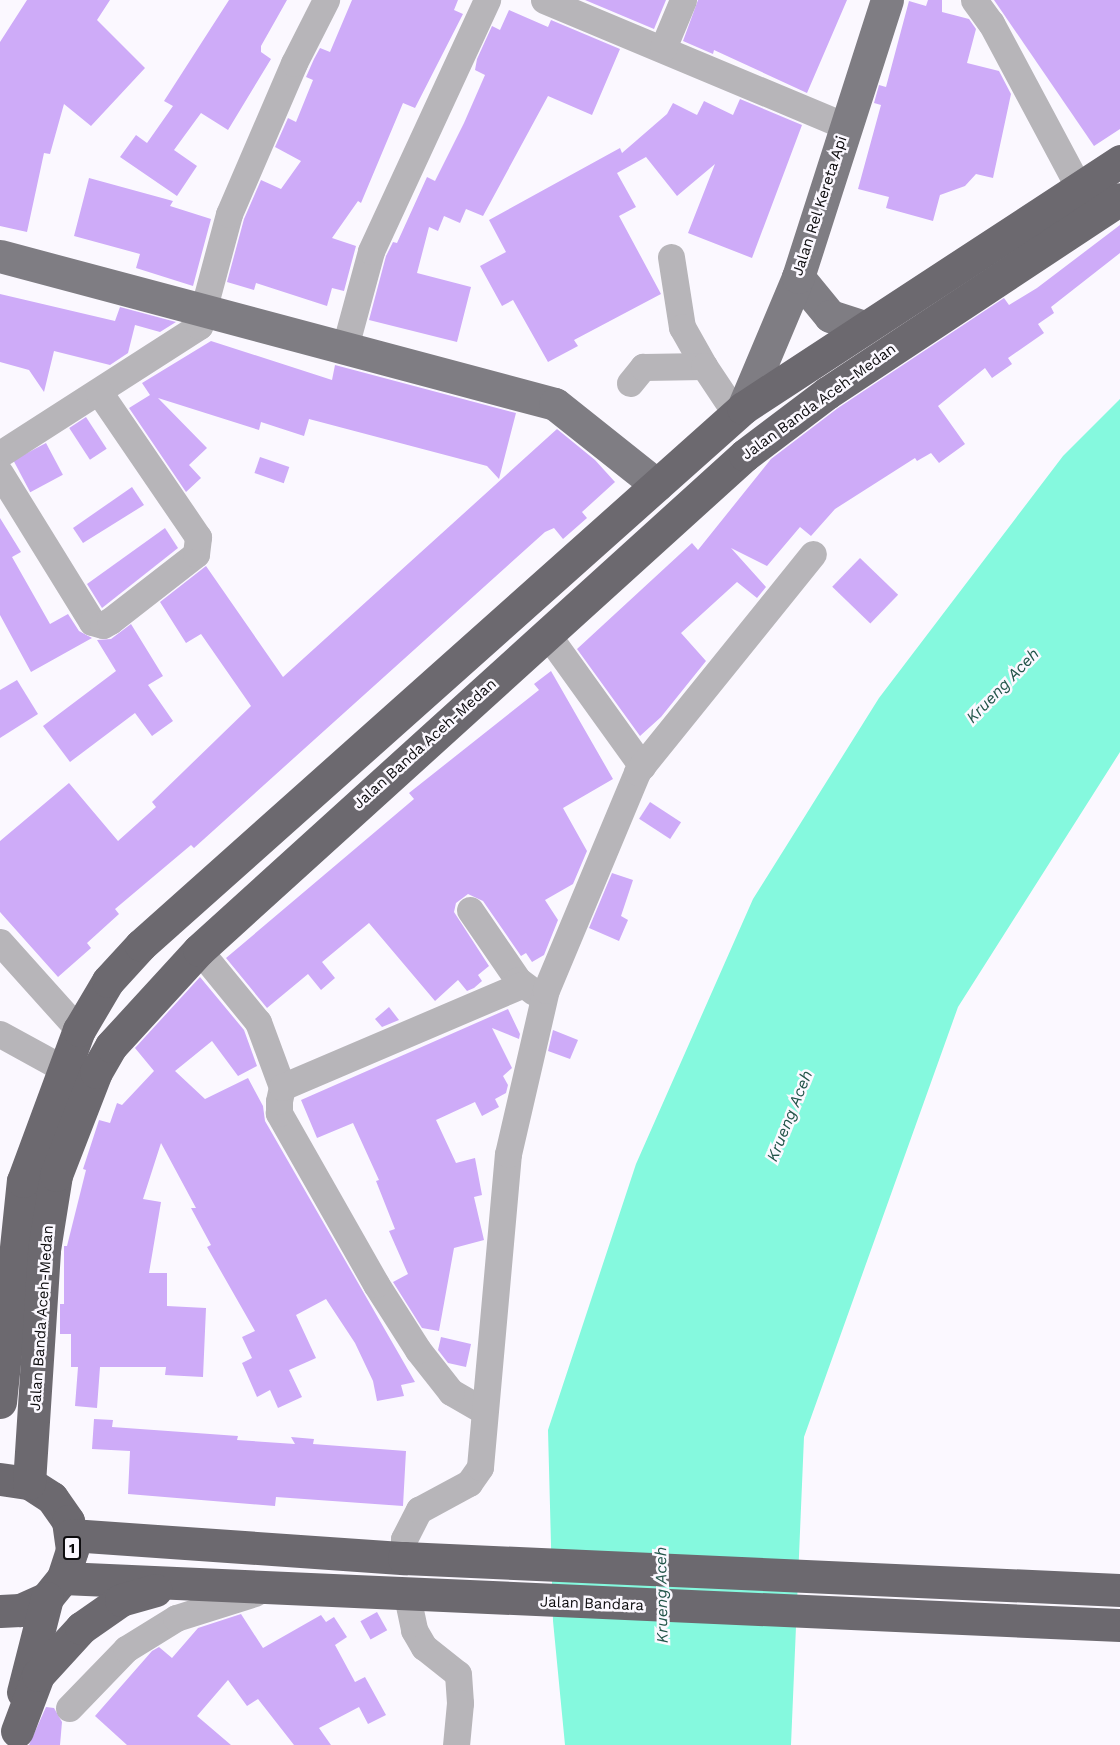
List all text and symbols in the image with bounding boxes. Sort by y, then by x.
street label: Jalan Rel Kereta Api [789,133,851,279]
street label: Jalan Banda Aceh-Medan [738,340,900,464]
water label: Krueng Aceh [962,644,1044,728]
street label: Jalan Banda Aceh-Medan [349,675,501,813]
water label: Krueng Aceh [763,1067,817,1165]
street label: Jalan Banda Aceh-Medan [26,1224,58,1412]
road number: 1 [62,1537,82,1559]
water label: Krueng Aceh [652,1546,672,1644]
street label: Jalan Bandara [540,1593,644,1615]

